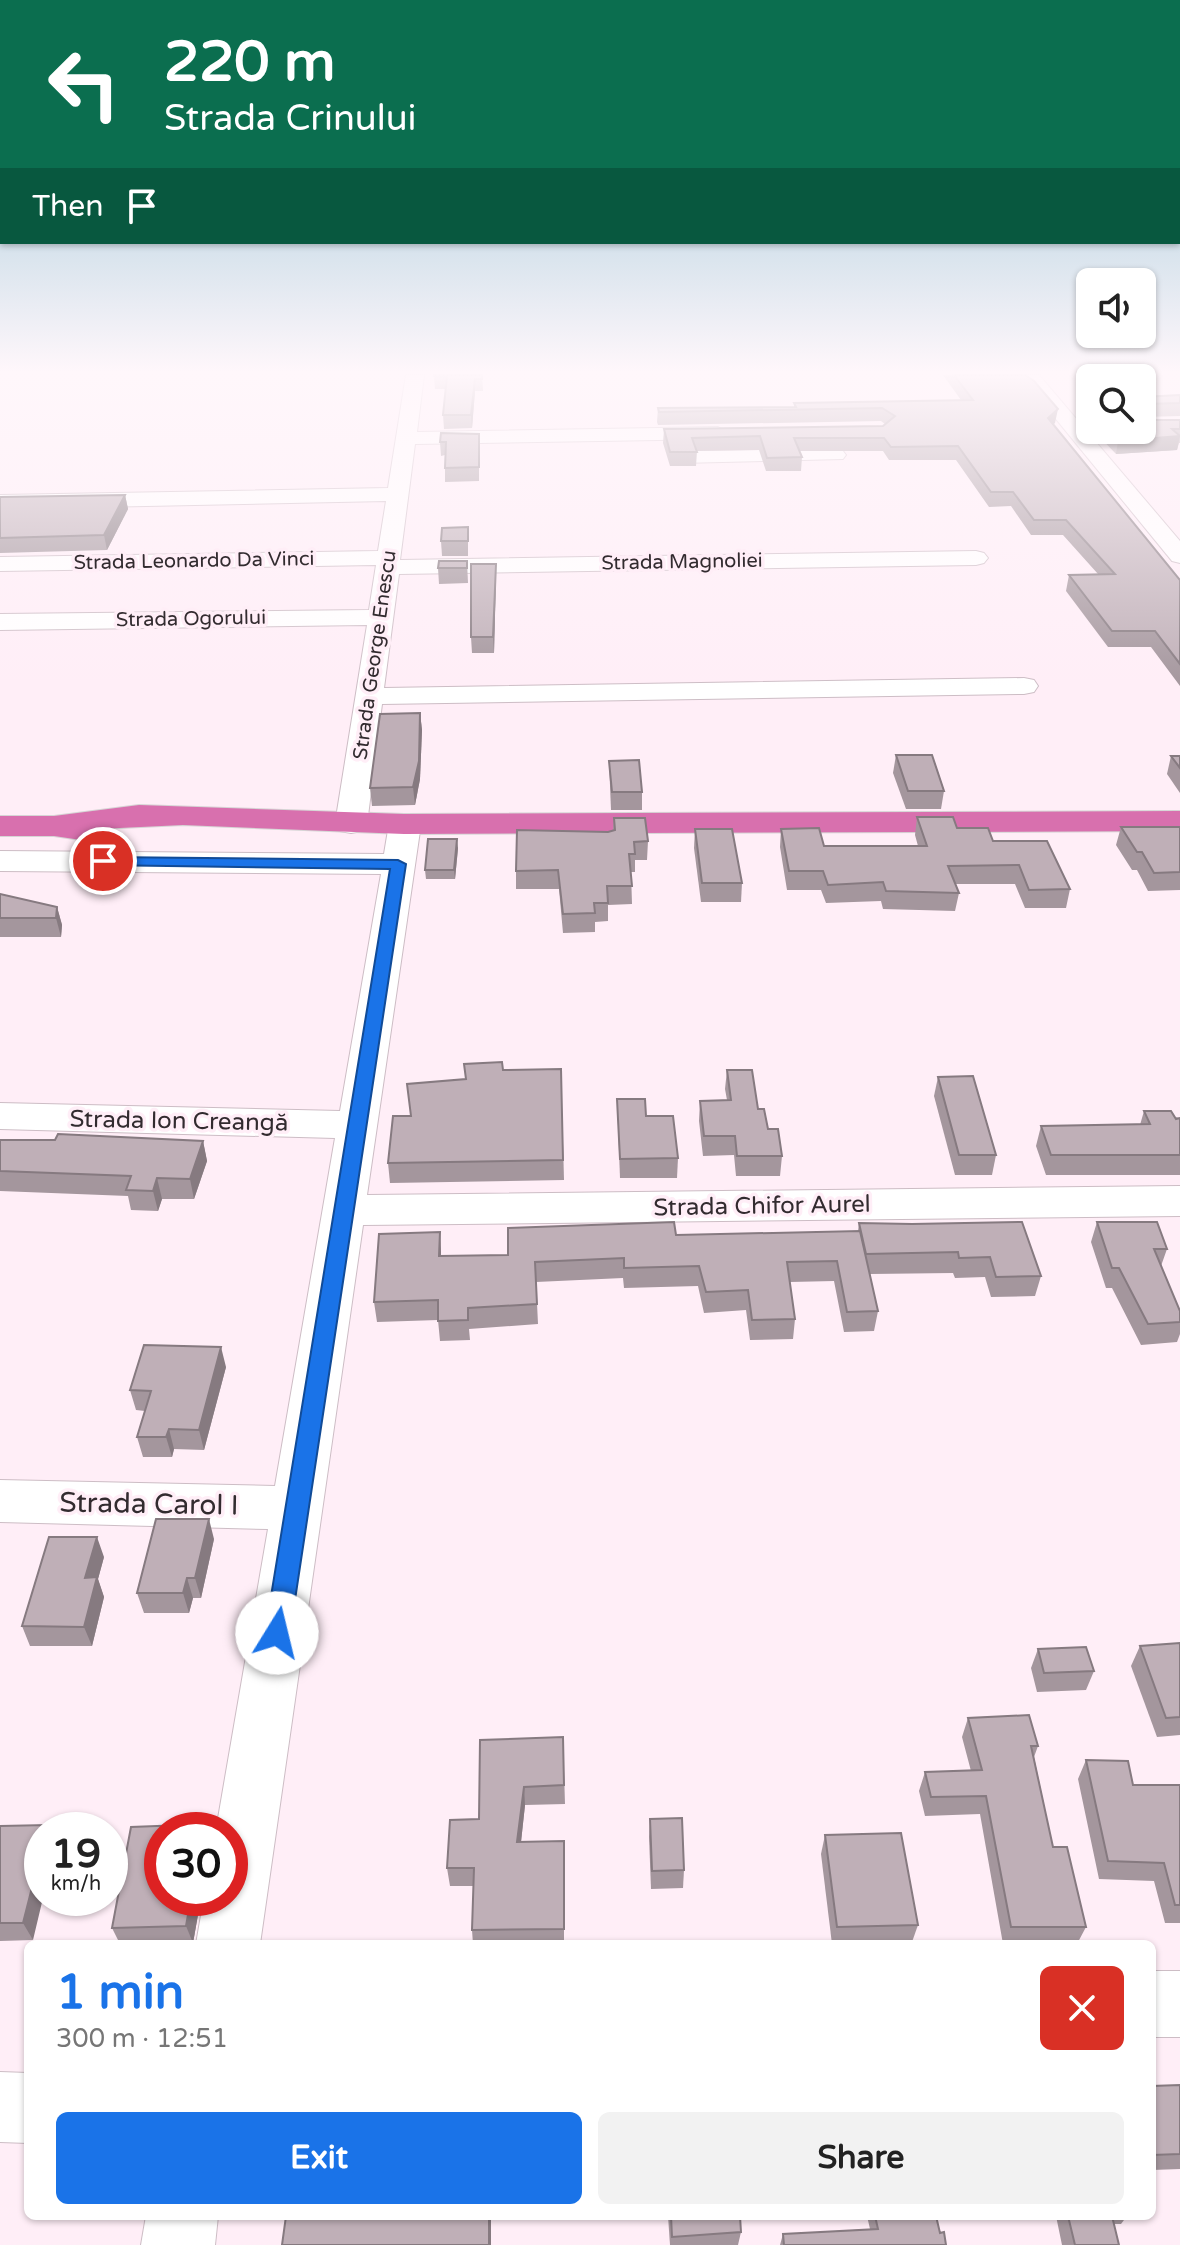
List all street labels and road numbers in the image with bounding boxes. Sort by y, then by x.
street label: Strada Leonardo Da Vinci [73,547,315,575]
street label: Strada George Enescu [348,549,402,761]
street label: Strada Magnoliei [601,549,763,575]
street label: Strada Ogorului [116,606,266,632]
street label: Strada Ion Creangă [69,1105,289,1137]
street label: Strada Chifor Aurel [653,1190,871,1222]
street label: Strada Carol I [59,1485,239,1523]

